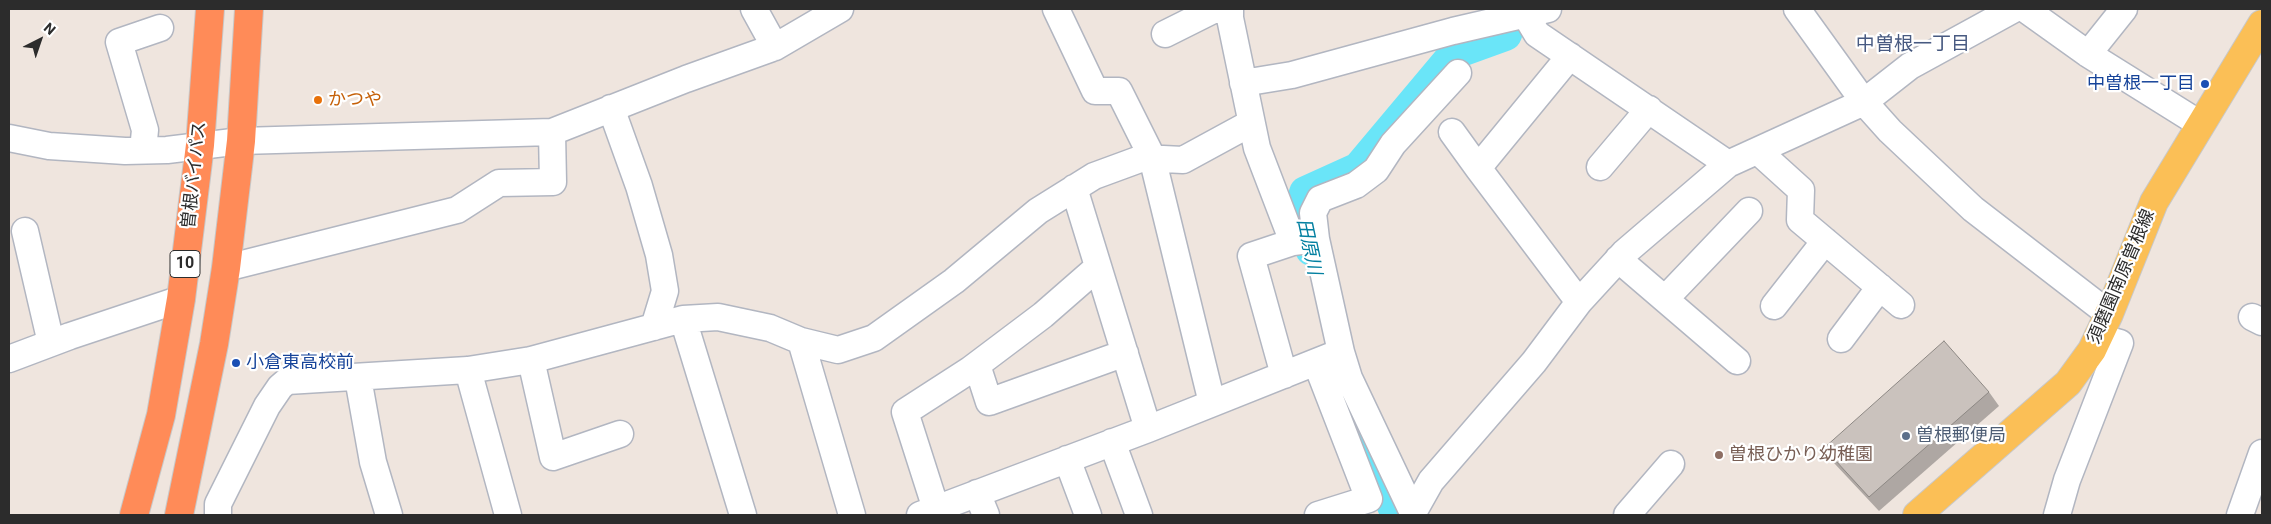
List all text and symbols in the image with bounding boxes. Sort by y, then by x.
north arrow [15,15,65,65]
text: N [41,19,59,38]
district label: 中曽根一丁目 [1856,34,1970,56]
place label: 中曽根一丁目 [2087,73,2195,95]
marker: 中曽根一丁目 [2199,78,2211,90]
place label: かつや [328,89,382,111]
marker: かつや [312,94,324,106]
street label: 曽根バイパス [179,120,211,230]
street label: 須磨園南原曽根線 [2084,207,2160,347]
water label: 田原川 [1291,217,1325,277]
road number: 10 [170,250,200,278]
place label: 小倉東高校前 [246,352,354,374]
marker: 小倉東高校前 [230,357,242,369]
place label: 曽根郵便局 [1916,425,2006,447]
marker: 曽根郵便局 [1900,430,1912,442]
place label: 曽根ひかり幼稚園 [1729,444,1873,466]
marker: 曽根ひかり幼稚園 [1713,449,1725,461]

